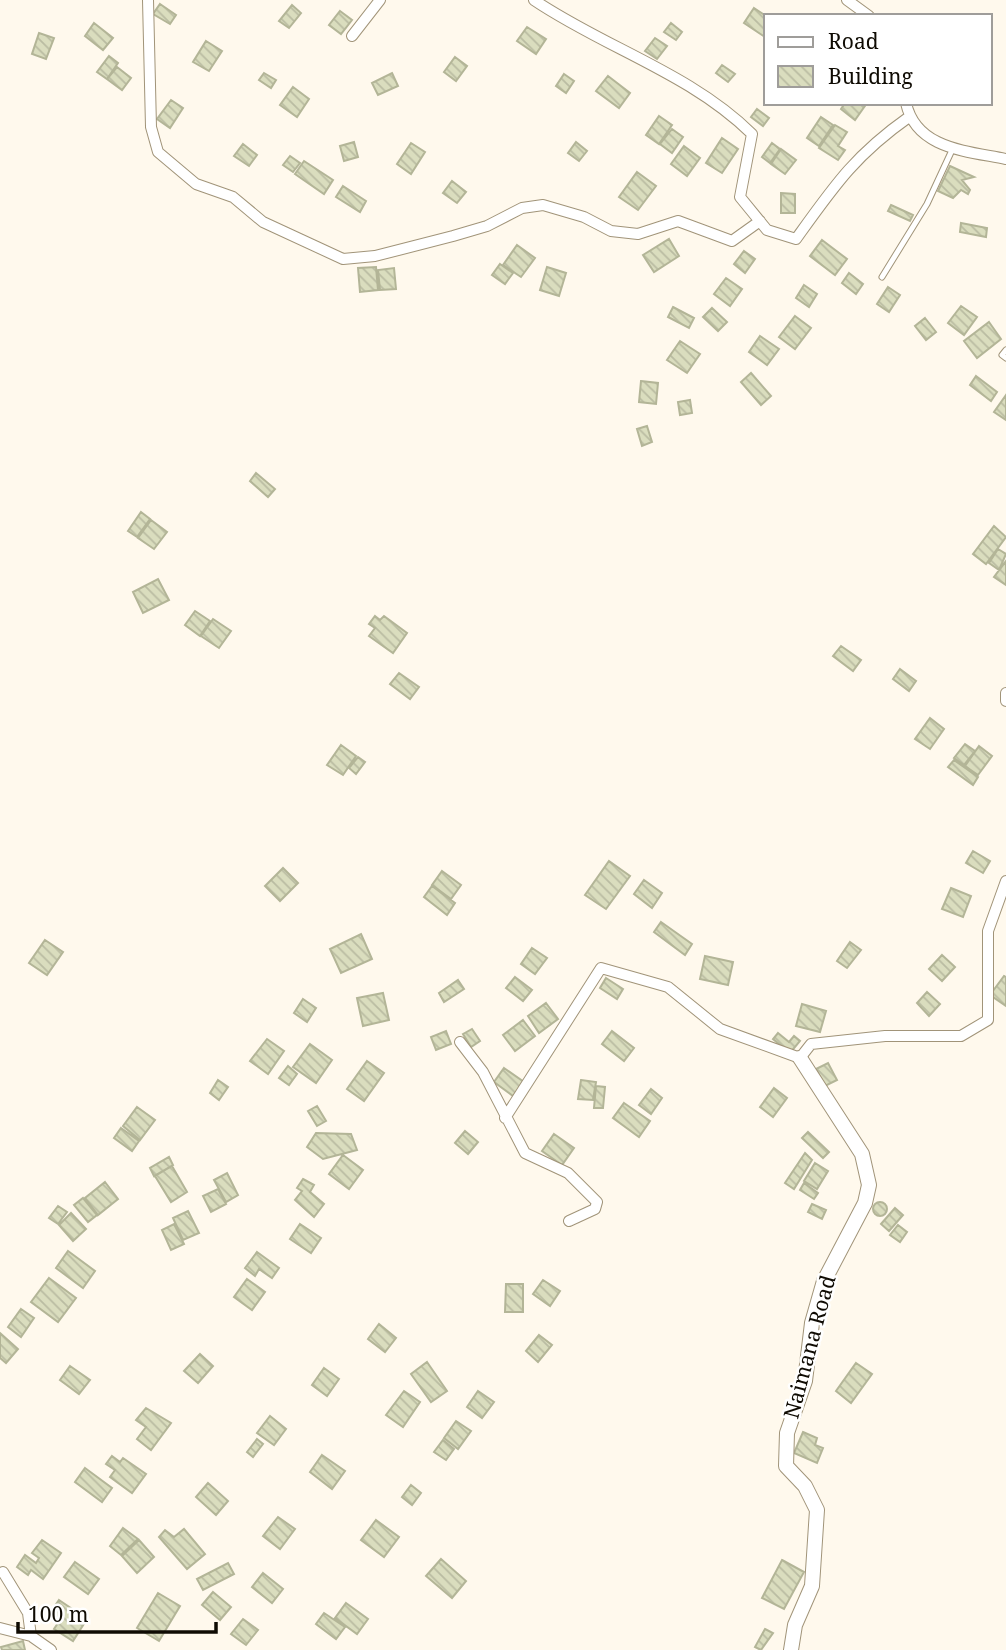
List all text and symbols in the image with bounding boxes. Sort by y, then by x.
legend [764,14,992,105]
text: Road [828,27,879,55]
text: Building [828,62,913,90]
street label: Naimana Road [776,1272,842,1422]
scale bar [18,1590,215,1634]
text: 100 m [28,1600,89,1628]

